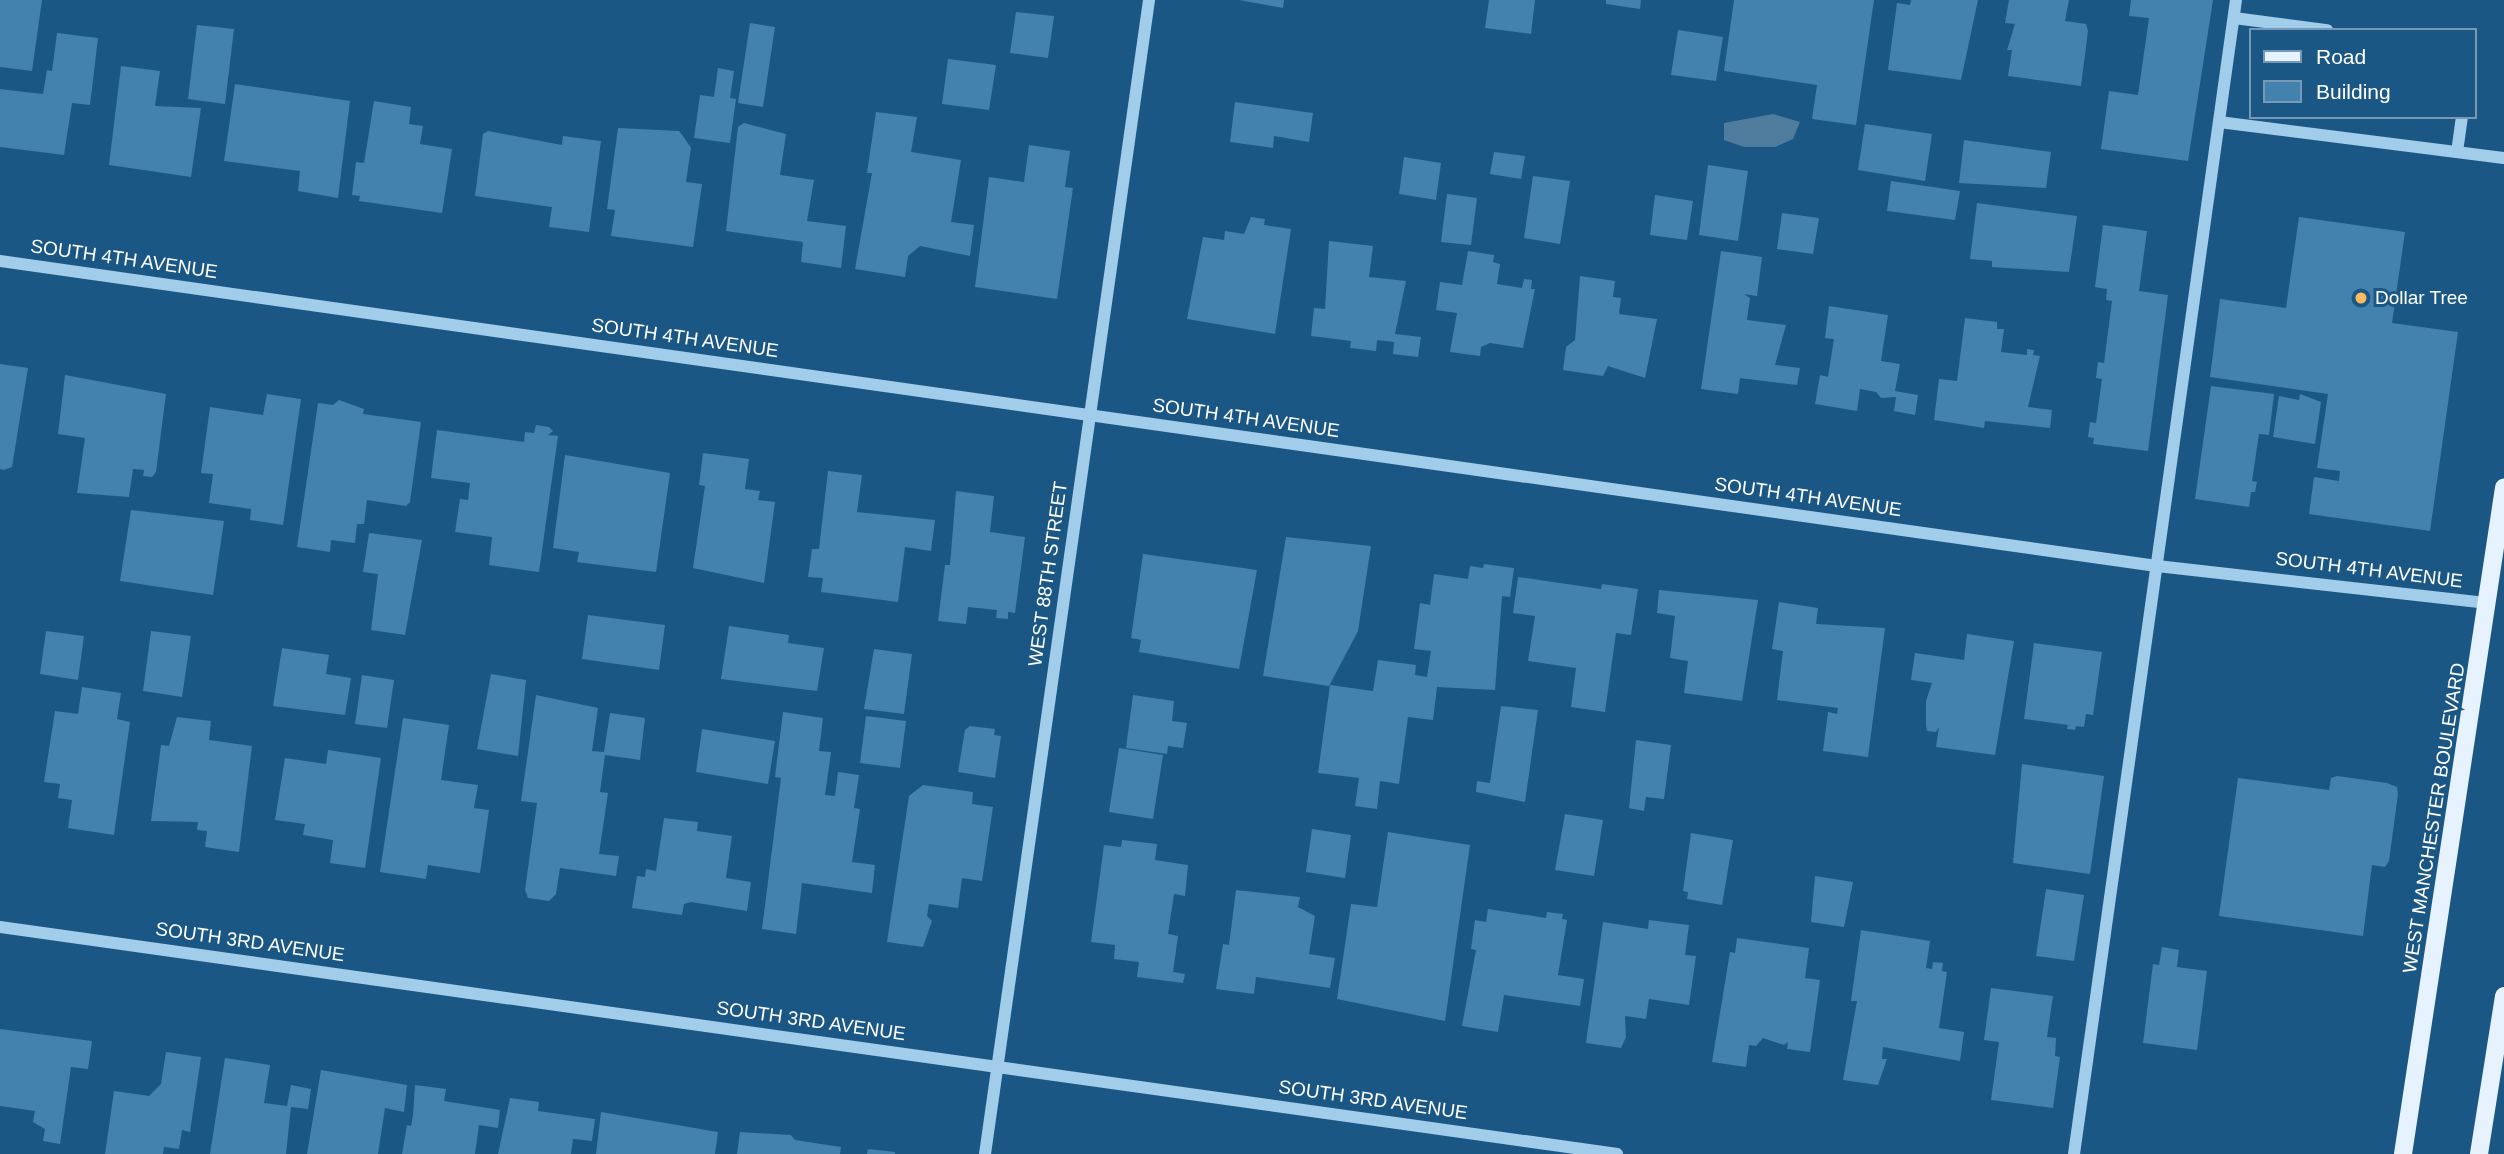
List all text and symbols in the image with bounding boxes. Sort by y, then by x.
legend [2248,28,2476,119]
text: Road [2316,45,2366,68]
text: Building [2316,80,2391,103]
street label: SOUTH 4TH AVENUE [28,235,220,283]
place label: Dollar Tree [2375,287,2468,309]
marker: Dollar Tree [2353,290,2369,306]
street label: SOUTH 4TH AVENUE [589,314,781,362]
street label: SOUTH 4TH AVENUE [1150,394,1342,442]
street label: SOUTH 4TH AVENUE [1712,473,1904,521]
street label: WEST 88TH STREET [1024,480,1072,668]
street label: SOUTH 4TH AVENUE [2273,547,2465,593]
street label: WEST MANCHESTER BOULEVARD [2398,661,2470,975]
street label: SOUTH 3RD AVENUE [153,917,347,967]
street label: SOUTH 3RD AVENUE [714,996,908,1046]
street label: SOUTH 3RD AVENUE [1276,1075,1470,1125]

